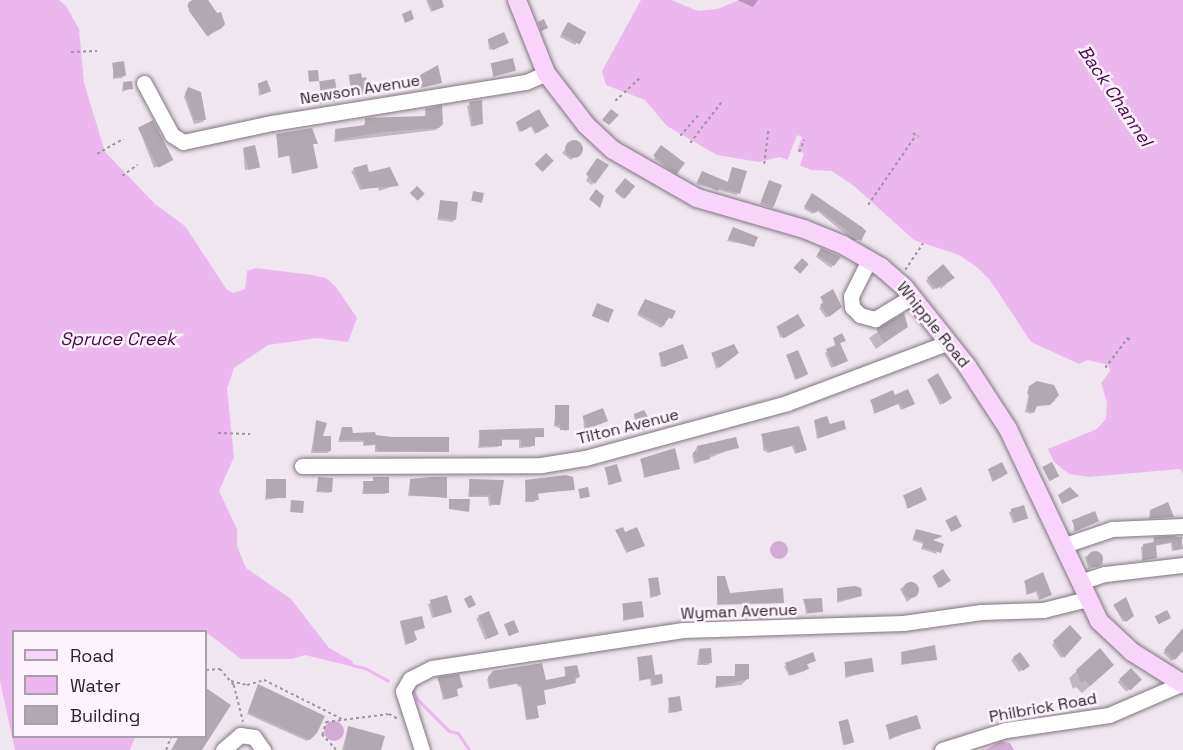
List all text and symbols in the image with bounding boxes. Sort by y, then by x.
water label: Back Channel [1073,41,1157,151]
street label: Newson Avenue [299,71,421,109]
street label: Whipple Road [892,278,974,372]
water label: Spruce Creek [60,328,176,350]
street label: Tilton Avenue [575,405,681,449]
street label: Wyman Avenue [680,600,798,624]
legend [12,630,207,738]
text: Road [70,644,114,667]
text: Water [70,674,121,697]
street label: Philbrick Road [988,689,1098,727]
text: Building [70,704,140,727]

